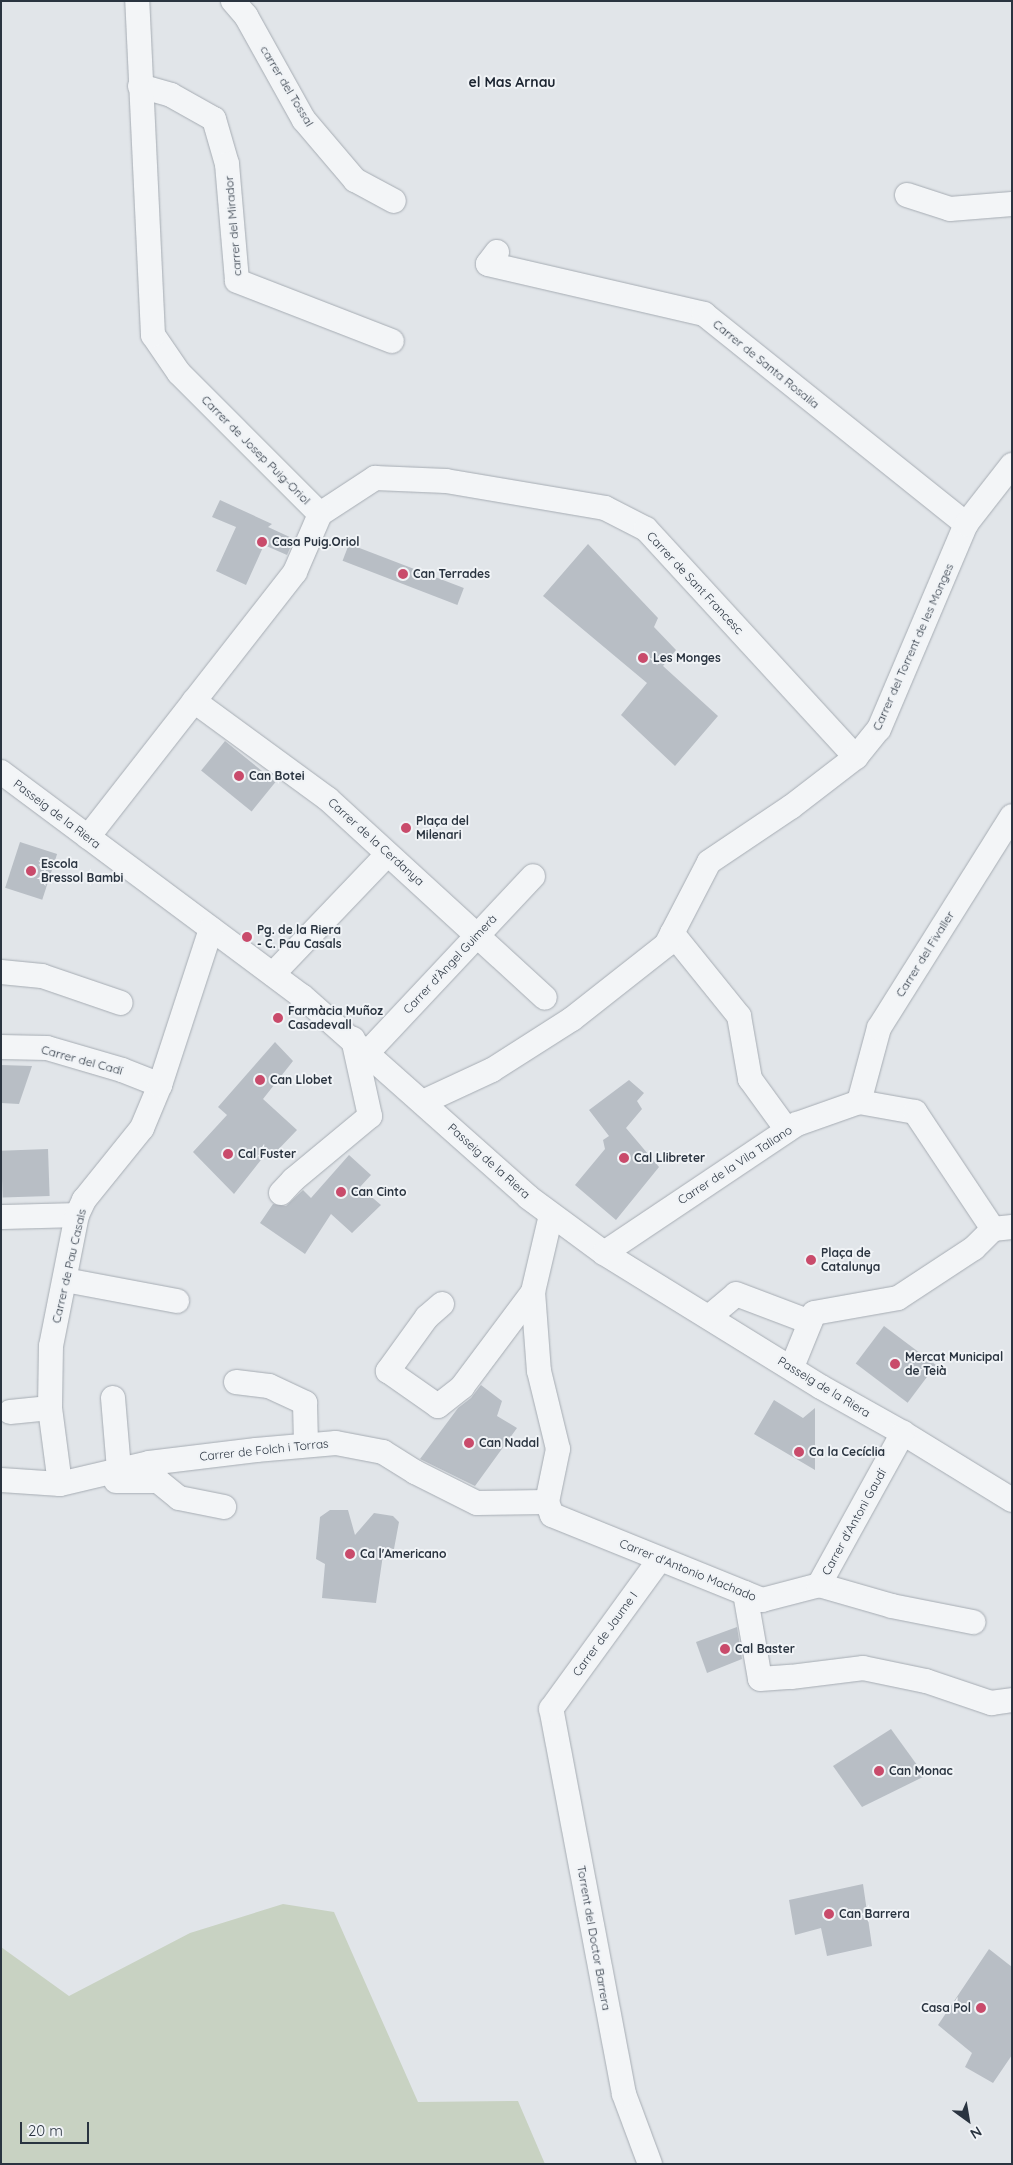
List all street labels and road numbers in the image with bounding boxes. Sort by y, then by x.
street label: carrer del Tossal [257,43,317,129]
street label: carrer del Mirador [221,175,245,277]
street label: Carrer de Santa Rosalía [710,317,822,411]
street label: Carrer de Josep Puig-Oriol [199,393,313,507]
street label: Carrer de Sant Francesc [644,529,746,637]
street label: Carrer del Torrent de les Monges [870,561,956,733]
street label: Passeig de la Riera [11,777,103,851]
street label: Carrer de la Cerdanya [325,795,427,889]
street label: Carrer del Fivaller [893,908,957,1000]
street label: Carrer d'Àngel Guimerà [400,911,500,1017]
street label: Carrer del Cadí [40,1042,124,1078]
street label: Passeig de la Riera [445,1120,533,1202]
street label: Carrer de la Vila Taliano [675,1123,795,1207]
street label: Carrer de Pau Casals [49,1207,89,1325]
street label: Passeig de la Riera [775,1354,873,1420]
street label: Carrer de Folch i Torras [199,1436,329,1464]
street label: Carrer d'Antoni Gaudí [819,1466,889,1578]
street label: Carrer d'Antonio Machado [617,1536,759,1604]
street label: Carrer de Jaume I [570,1589,640,1679]
street label: Torrent del Doctor Barrera [574,1864,614,2012]

